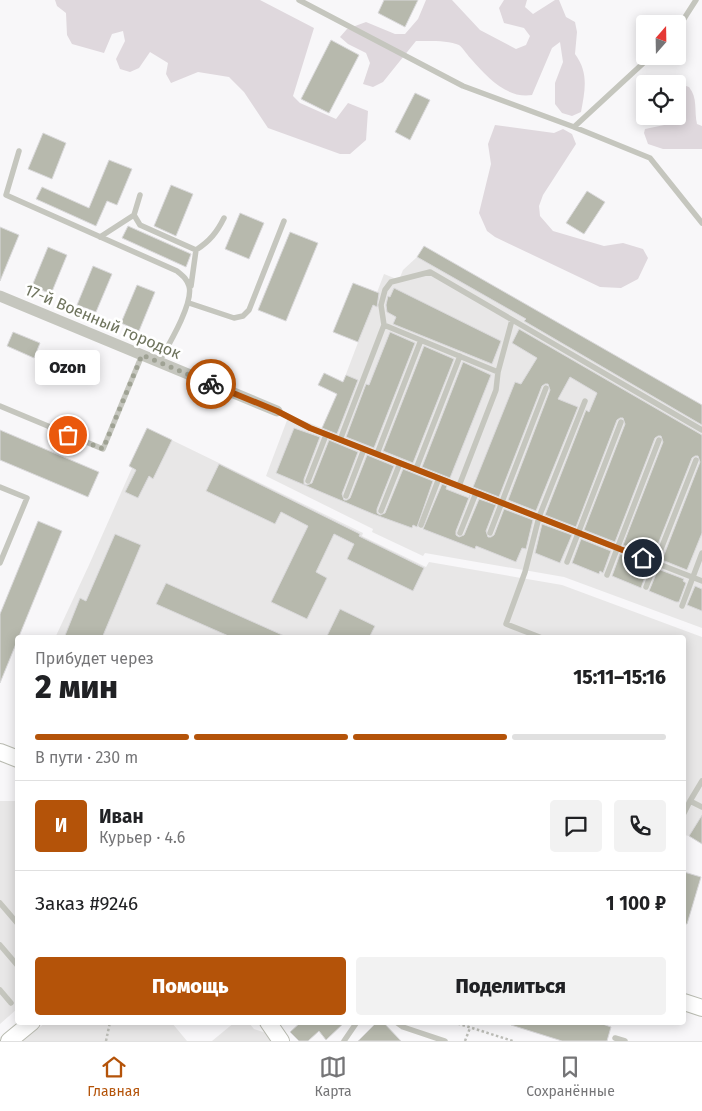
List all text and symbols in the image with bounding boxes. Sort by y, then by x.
north arrow [636,15,686,65]
map controls [636,15,686,125]
button: locate [636,75,686,125]
street label: 17-й Военный городок [22,280,184,363]
callout: Ozon [36,350,100,385]
text: Ozon [49,358,86,377]
courier [186,359,236,409]
icon: bike [197,370,225,398]
pin [47,414,89,456]
icon: bag [54,421,82,449]
pin [622,537,664,579]
icon: home [629,544,657,572]
text: Прибудет через [35,649,154,668]
text: 15:11–15:16 [573,666,666,689]
text: 2 мин [35,668,118,706]
text: В пути · 230 m [35,748,138,767]
button: chat [550,800,602,852]
button: phone [614,800,666,852]
text: Иван [99,805,144,828]
text: И [55,814,67,837]
text: Курьер · 4.6 [99,828,185,847]
text: Заказ #9246 [35,892,138,915]
text: 1 100 ₽ [606,892,666,915]
button: Помощь [35,957,346,1015]
button: Поделиться [356,957,666,1015]
tab: Главная [87,1053,140,1100]
tab: Карта [315,1053,352,1100]
tab: Сохранённые [526,1053,615,1100]

